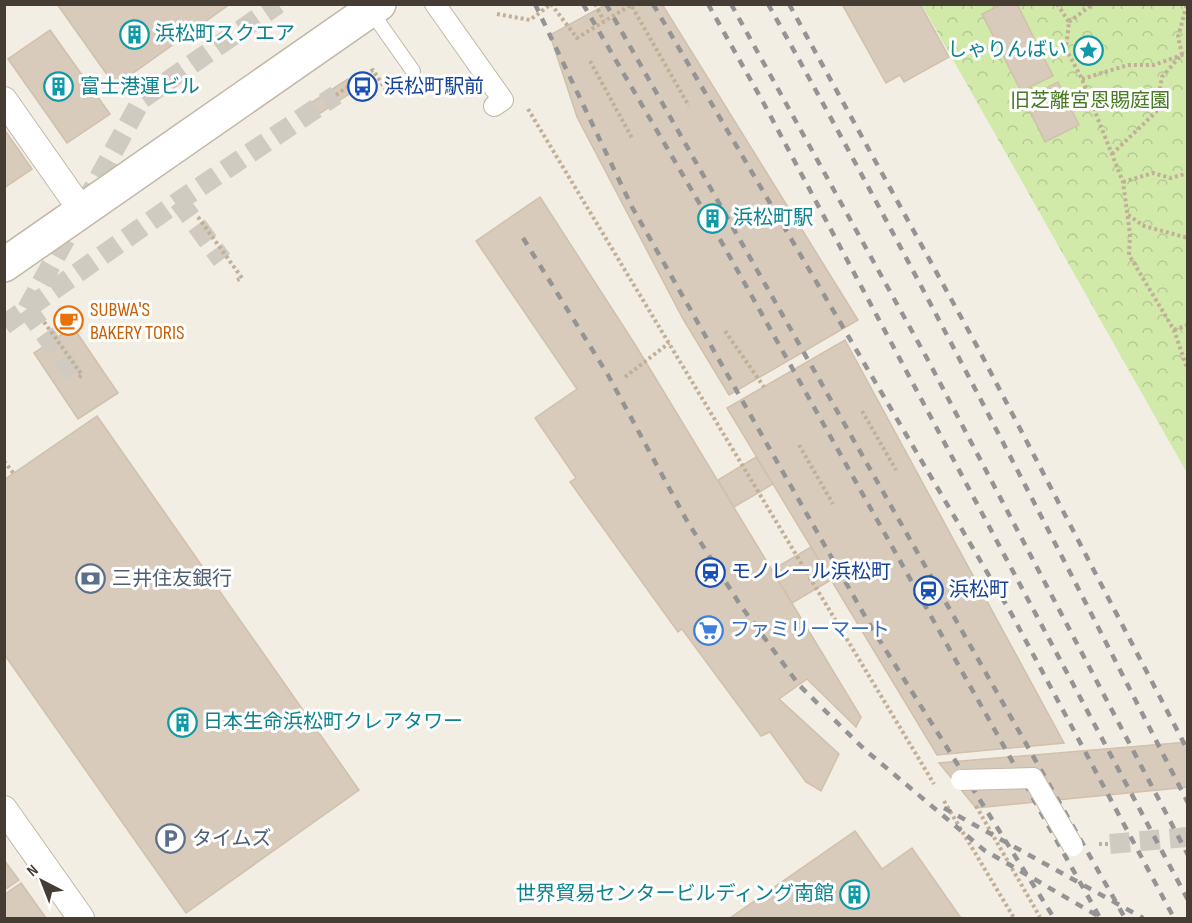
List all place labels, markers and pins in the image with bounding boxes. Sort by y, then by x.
building icon: 浜松町スクエア [118,18,150,50]
place label: 浜松町スクエア [155,22,295,46]
place icon: しゃりんばい [1072,34,1104,66]
place label: しゃりんばい [947,38,1067,62]
building icon: 富士港運ビル [43,71,75,103]
bus stop icon: 浜松町駅前 [347,71,379,103]
place label: 富士港運ビル [80,75,200,99]
place label: 浜松町駅前 [384,75,484,99]
building icon: 浜松町駅 [696,202,728,234]
place label: 浜松町駅 [733,206,813,230]
place label: SUBWA'S BAKERY TORIS [90,298,185,345]
cafe icon: SUBWA'S BAKERY TORIS [53,305,85,337]
station icon: モノレール浜松町 [694,556,726,588]
place label: モノレール浜松町 [731,560,891,584]
bank icon: 三井住友銀行 [75,563,107,595]
place label: 三井住友銀行 [112,567,232,591]
station icon: 浜松町 [912,574,944,606]
place label: 浜松町 [949,578,1009,602]
supermarket icon: ファミリーマート [693,614,725,646]
place label: ファミリーマート [730,618,890,642]
building icon: 日本生命浜松町クレアタワー [166,706,198,738]
place label: 日本生命浜松町クレアタワー [203,710,463,734]
parking icon: タイムズ [155,823,187,855]
place label: タイムズ [192,827,272,851]
building icon: 世界貿易センタービルディング南館 [839,878,871,910]
place label: 世界貿易センタービルディング南館 [515,882,834,906]

